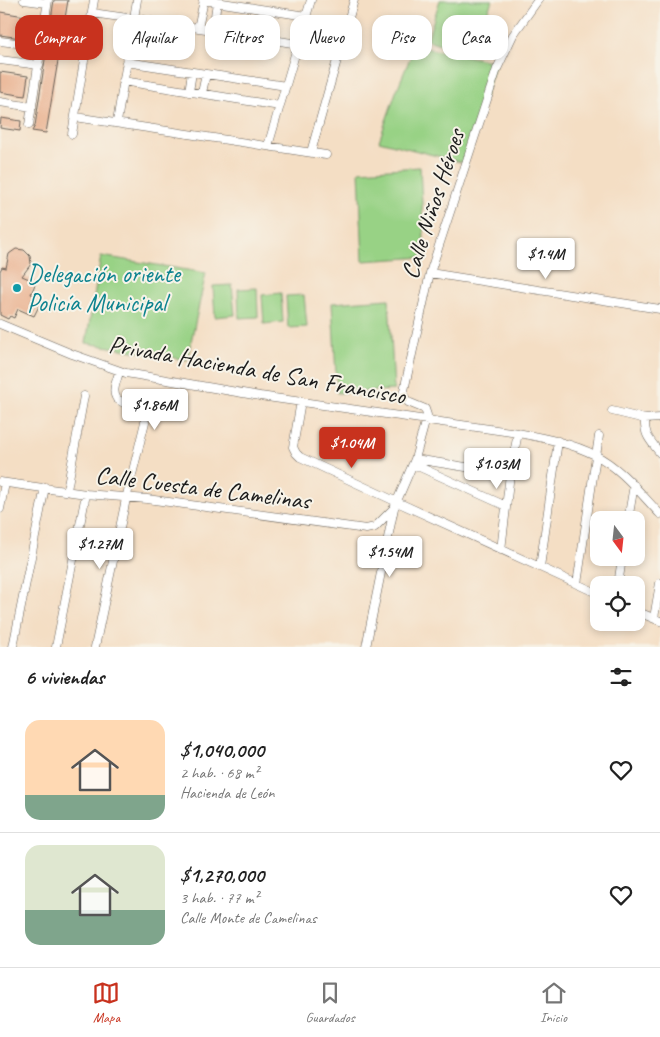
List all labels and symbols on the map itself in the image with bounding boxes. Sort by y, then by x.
street label: Calle Niños Héroes [394,123,473,283]
pin: $1.4M [511,238,581,280]
place label: Delegación oriente Policía Municipal [27,258,182,319]
marker: Delegación oriente Policía Municipal [11,282,23,294]
street label: Privada Hacienda de San Francisco [106,328,409,412]
pin: $1.86M [114,388,196,431]
pin: $1.04M [311,426,393,469]
pin: $1.03M [456,448,538,490]
street label: Calle Cuesta de Camelinas [94,459,315,517]
north arrow [590,511,645,566]
pin: $1.27M [59,528,141,570]
pin: $1.54M [349,536,431,578]

